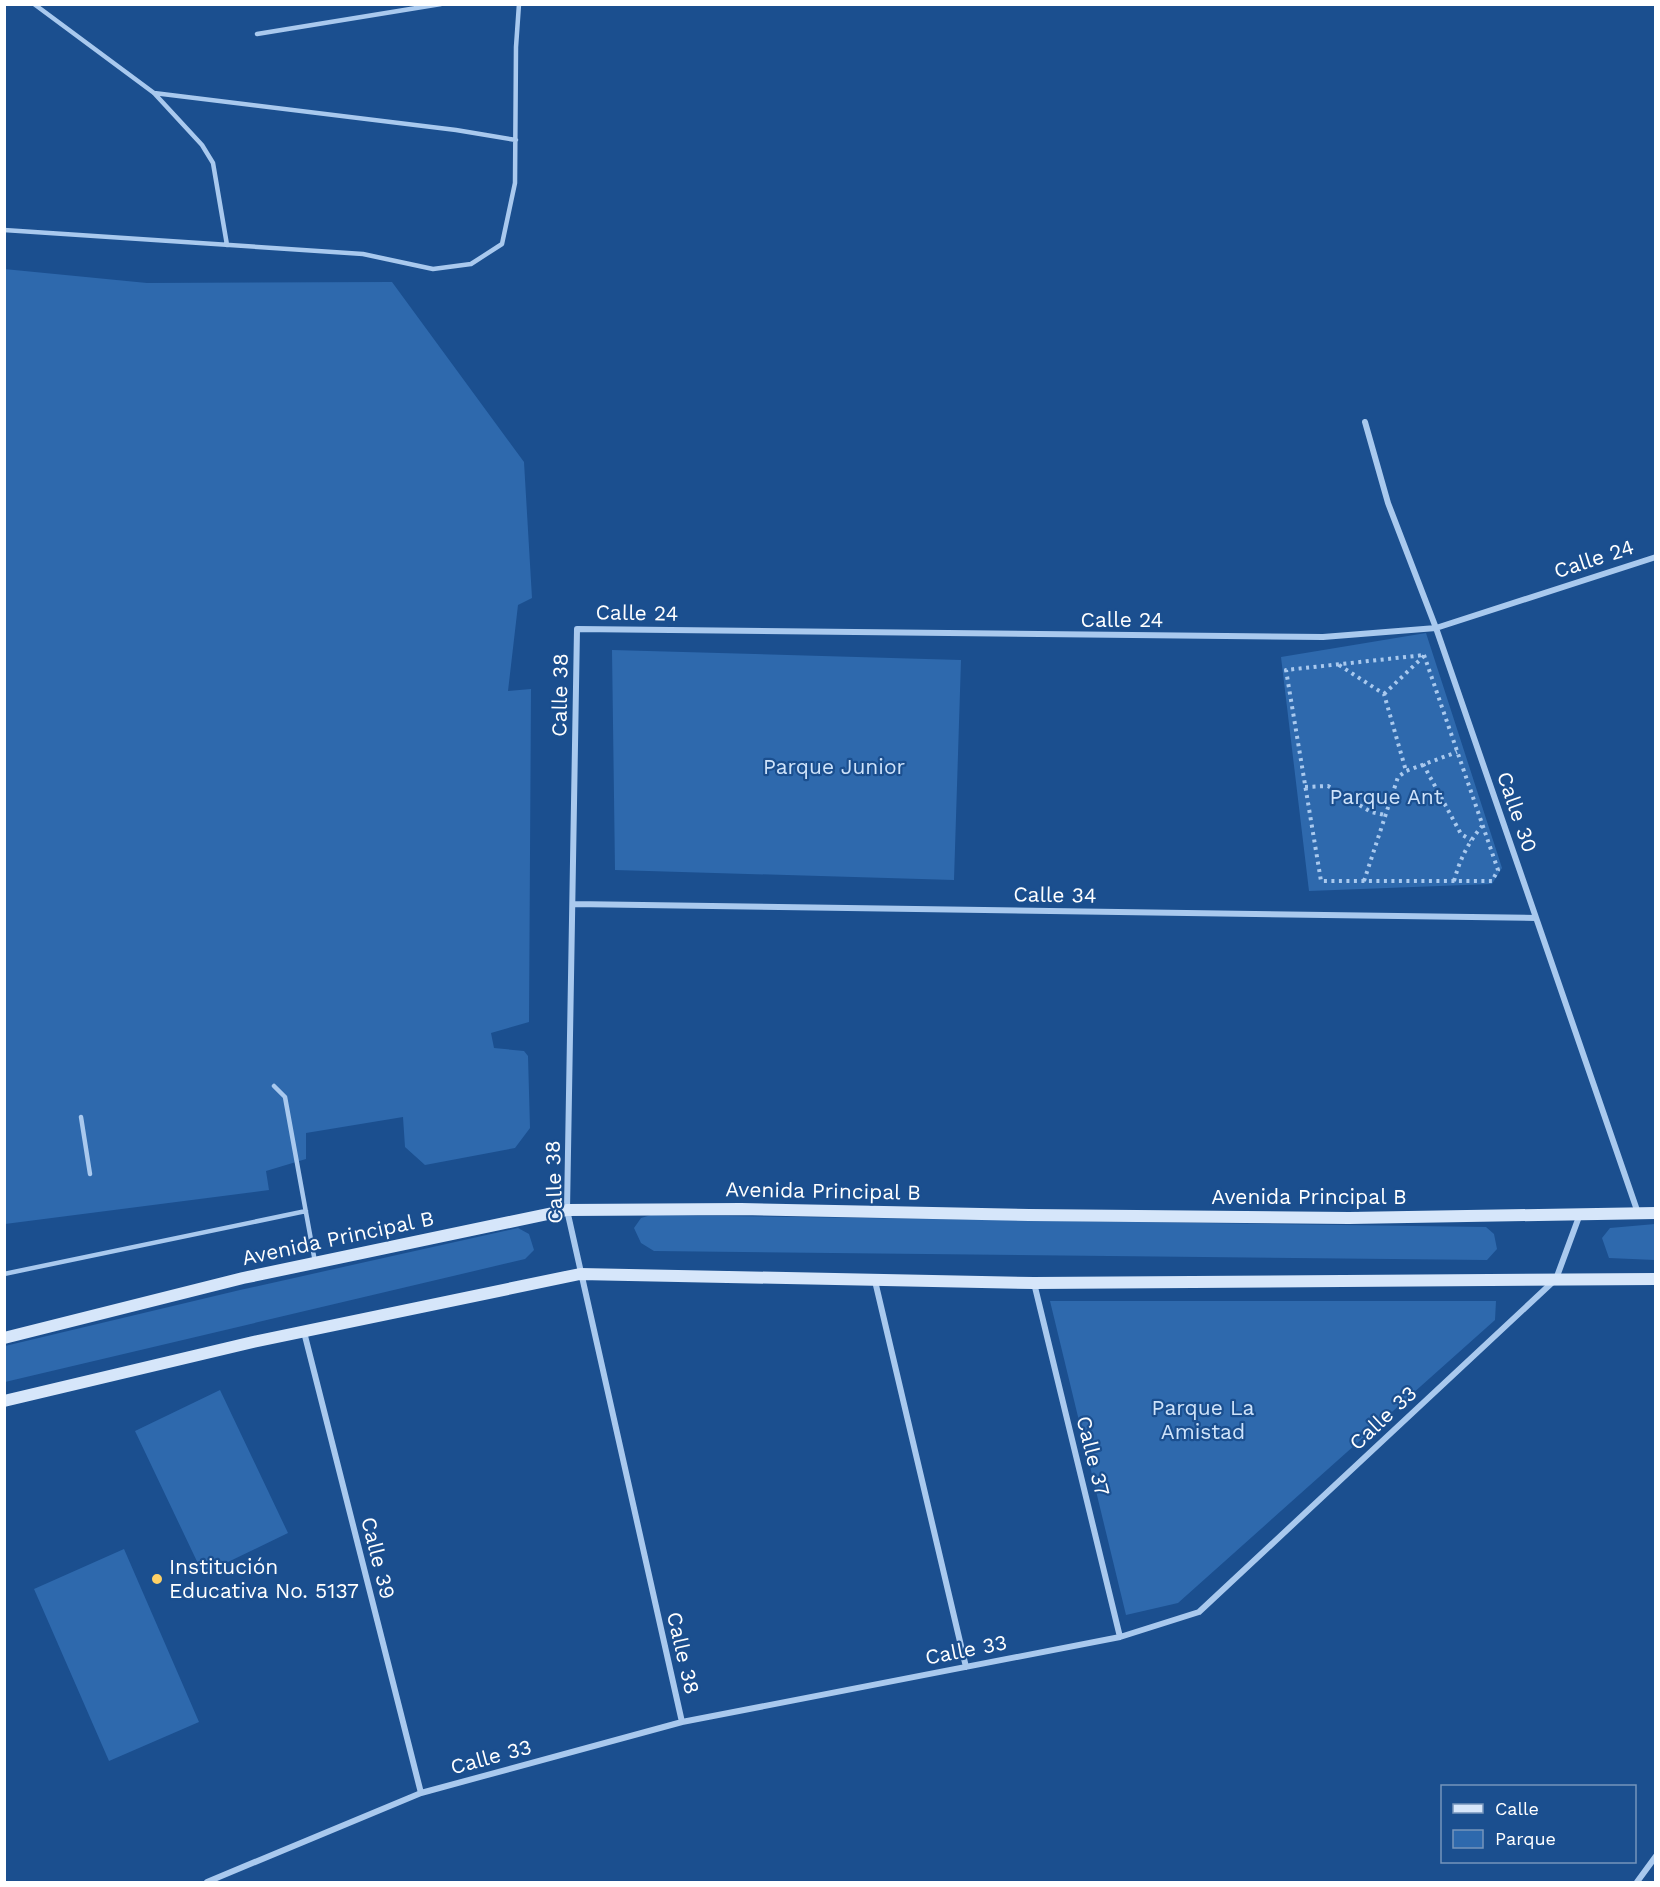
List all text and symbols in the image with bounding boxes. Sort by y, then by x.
street label: Calle 24 [1551,534,1637,583]
street label: Calle 24 [595,599,679,626]
street label: Calle 24 [1081,607,1163,632]
street label: Calle 38 [546,653,573,737]
park label: Parque Junior [763,754,906,779]
street label: Calle 30 [1492,768,1543,855]
park label: Parque Ant [1329,784,1443,809]
street label: Calle 34 [1013,881,1097,908]
street label: Calle 38 [540,1140,567,1224]
street label: Avenida Principal B [725,1176,921,1205]
street label: Avenida Principal B [1211,1184,1407,1209]
street label: Avenida Principal B [240,1205,436,1270]
street label: Calle 33 [1344,1380,1422,1455]
park label: Parque La Amistad [1152,1395,1254,1444]
street label: Calle 37 [1071,1413,1116,1499]
street label: Calle 39 [356,1514,401,1601]
place label: Institución Educativa No. 5137 [169,1554,359,1603]
marker: Institución Educativa No. 5137 [150,1572,164,1586]
street label: Calle 38 [662,1609,705,1696]
street label: Calle 33 [923,1629,1009,1670]
street label: Calle 33 [448,1734,534,1779]
legend [1441,1785,1636,1863]
text: Calle [1495,1798,1539,1819]
text: Parque [1495,1828,1556,1849]

